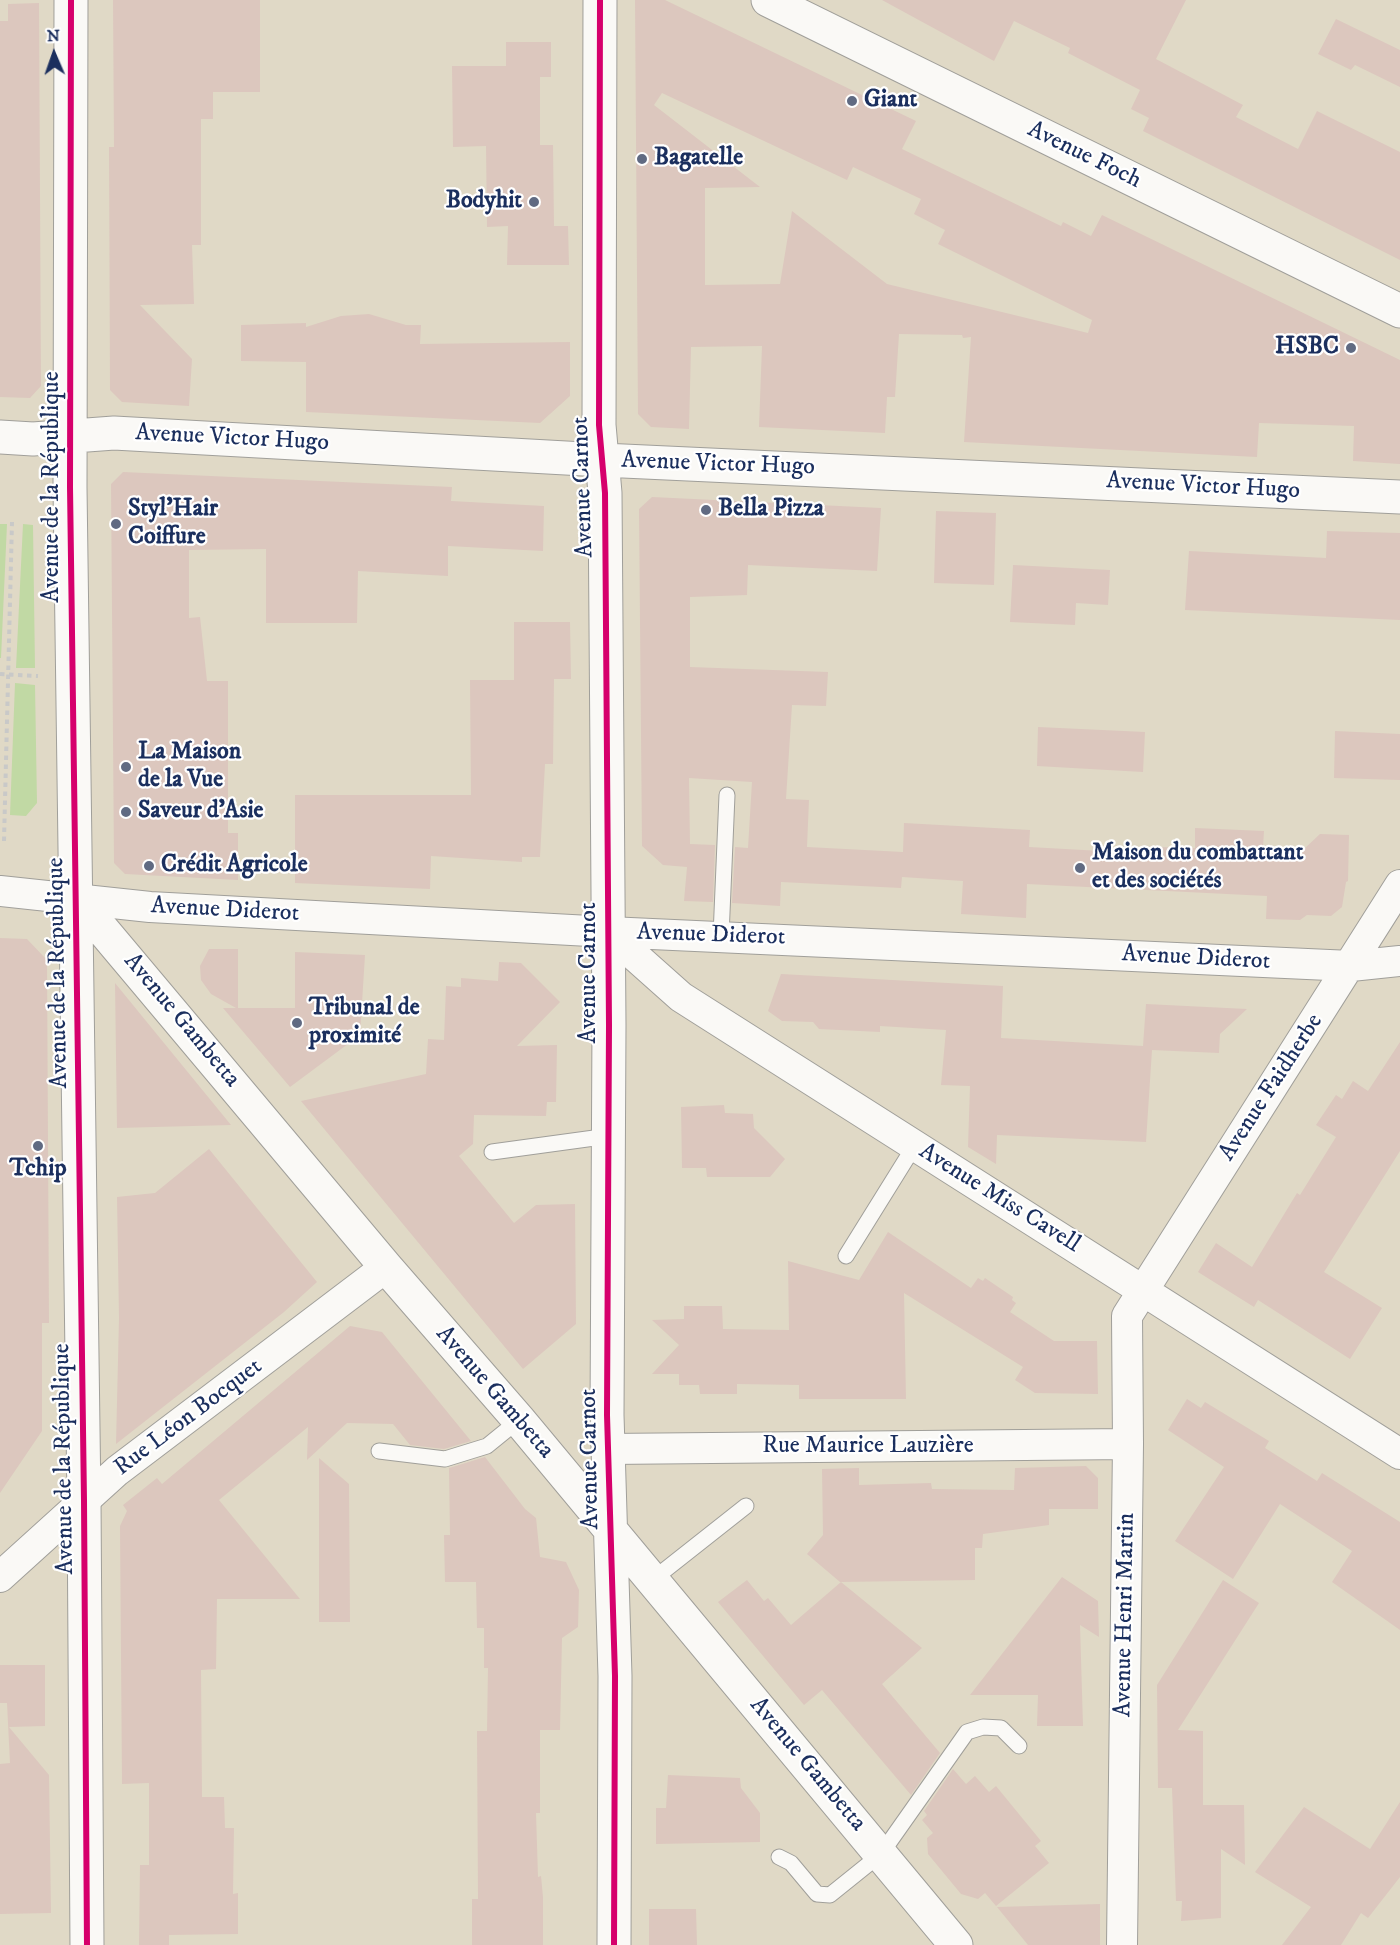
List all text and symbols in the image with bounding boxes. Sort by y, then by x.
north arrow [24,24,84,84]
text: N [46,26,60,46]
place label: Giant [864,87,917,115]
marker: Giant [845,94,859,108]
street label: Avenue Foch [1022,116,1146,196]
place label: Bagatelle [654,145,743,173]
marker: Bagatelle [635,152,649,166]
place label: Bodyhit [446,188,522,216]
marker: Bodyhit [527,195,541,209]
place label: HSBC [1275,334,1339,362]
marker: HSBC [1344,341,1358,355]
street label: Avenue de la République [39,371,67,603]
street label: Avenue Carnot [567,416,601,558]
street label: Avenue Victor Hugo [134,420,330,458]
street label: Avenue Victor Hugo [621,447,815,483]
street label: Avenue Victor Hugo [1105,468,1301,506]
place label: Styl'Hair Coiffure [128,496,218,552]
place label: Bella Pizza [718,496,824,524]
marker: Bella Pizza [699,503,713,517]
marker: Styl'Hair Coiffure [109,517,123,531]
place label: La Maison de la Vue [138,739,241,795]
marker: La Maison de la Vue [119,760,133,774]
place label: Saveur d'Asie [138,798,264,826]
marker: Saveur d'Asie [119,805,133,819]
place label: Maison du combattant et des sociétés [1092,840,1303,896]
place label: Crédit Agricole [161,852,308,880]
street label: Avenue de la République [43,857,75,1089]
marker: Crédit Agricole [142,859,156,873]
marker: Maison du combattant et des sociétés [1073,861,1087,875]
street label: Avenue Diderot [150,893,300,929]
street label: Avenue Carnot [576,902,604,1044]
street label: Avenue Diderot [636,919,786,953]
street label: Avenue Diderot [1121,941,1271,977]
street label: Avenue Gambetta [117,948,245,1094]
place label: Tribunal de proximité [309,995,420,1051]
street label: Avenue Faidherbe [1214,1009,1330,1167]
marker: Tribunal de proximité [290,1016,304,1030]
street label: Avenue Miss Cavell [913,1138,1085,1260]
marker: Tchip [31,1139,45,1153]
place label: Tchip [10,1156,66,1184]
street label: Avenue Gambetta [429,1321,559,1465]
street label: Avenue de la République [49,1343,81,1575]
street label: Rue Léon Bocquet [109,1353,269,1483]
street label: Avenue Carnot [575,1388,607,1530]
street label: Rue Maurice Lauzière [762,1433,974,1461]
street label: Avenue Henri Martin [1110,1513,1142,1717]
street label: Avenue Gambetta [743,1692,871,1838]

